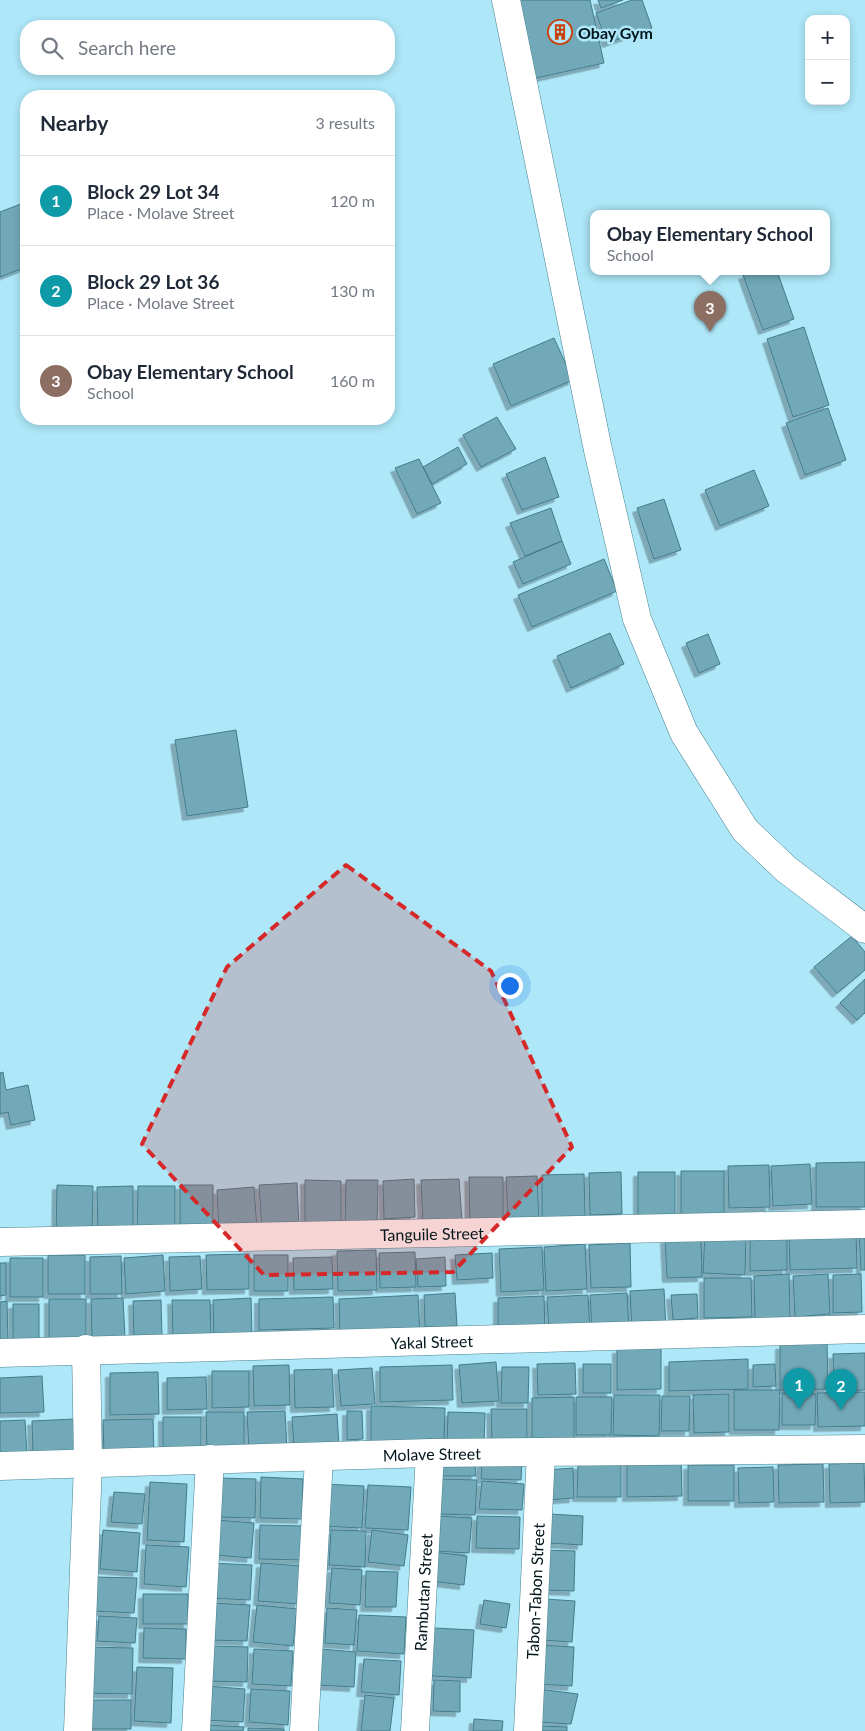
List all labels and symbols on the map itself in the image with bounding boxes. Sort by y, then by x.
building icon: Obay Gym [547,19,573,45]
place label: Obay Gym [578,23,653,42]
pin: 3 [694,291,726,332]
your location [497,973,523,999]
street label: Tanguile Street [380,1222,484,1244]
street label: Yakal Street [390,1330,474,1352]
pin: 1 [783,1368,815,1409]
pin: 2 [825,1369,857,1410]
street label: Molave Street [383,1443,481,1464]
street label: Tabon-Tabon Street [522,1522,547,1660]
street label: Rambutan Street [410,1533,435,1652]

